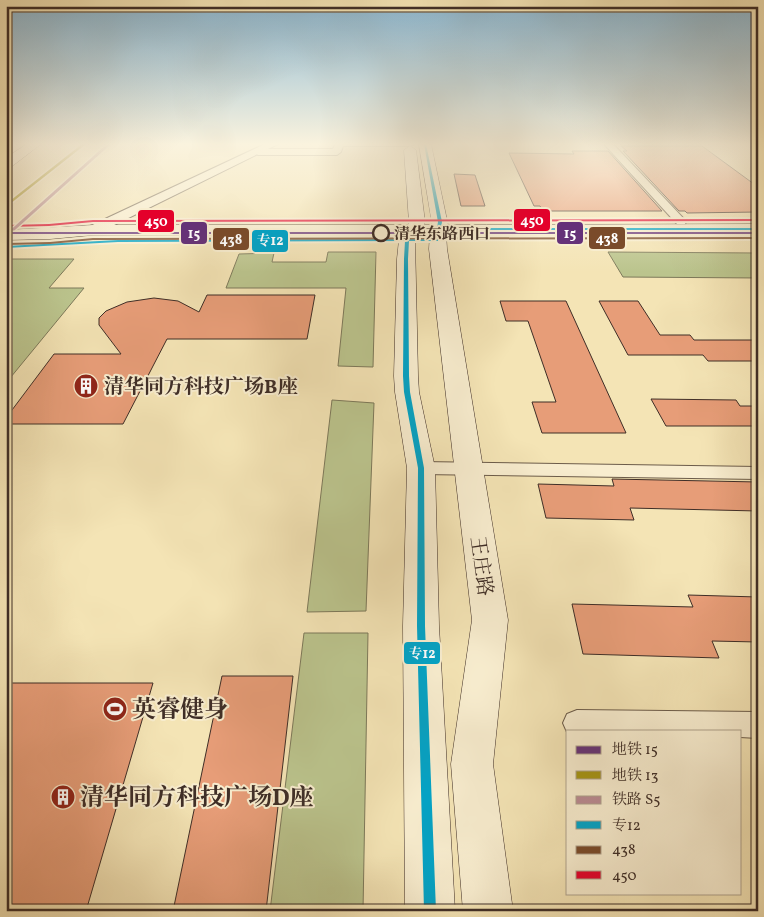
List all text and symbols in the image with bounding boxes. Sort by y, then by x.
line badge: 450 [513,208,551,232]
line badge: 450 [137,209,175,233]
text: 450 [520,212,544,231]
text: 450 [144,213,168,232]
line badge: 15 [180,221,208,245]
line badge: 15 [556,221,584,245]
marker: 清华东路西口 [372,224,390,242]
place label: 清华东路西口 [394,224,490,246]
text: 15 [188,225,200,244]
text: 15 [564,225,576,244]
line badge: 438 [588,226,626,250]
line badge: 438 [212,227,250,251]
line badge: 专12 [251,229,289,253]
text: 438 [596,230,618,249]
text: 438 [220,231,242,250]
text: 专12 [257,232,283,251]
building icon: 清华同方科技广场B座 [73,373,99,399]
place label: 清华同方科技广场B座 [104,374,297,402]
street label: 王庄路 [462,535,498,598]
line badge: 专12 [403,641,441,665]
text: 专12 [409,645,435,664]
place label: 英睿健身 [132,694,228,728]
sports icon: 英睿健身 [102,696,128,722]
legend [566,730,742,894]
text: 地铁 15 [612,740,658,761]
text: 地铁 13 [612,766,659,787]
place label: 清华同方科技广场D座 [80,782,314,816]
building icon: 清华同方科技广场D座 [50,784,76,810]
text: 铁路 S5 [612,790,661,811]
text: 专12 [612,816,641,837]
text: 438 [612,840,636,861]
text: 450 [612,866,636,887]

